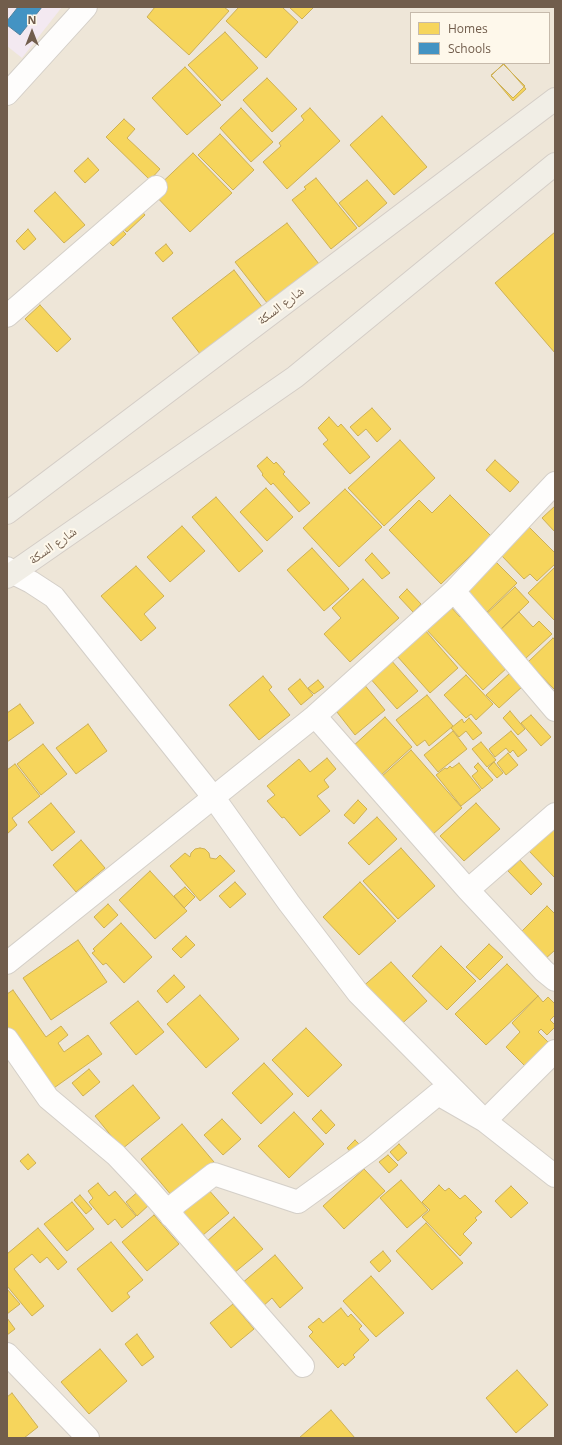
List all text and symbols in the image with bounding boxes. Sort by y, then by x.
north arrow [12,12,52,52]
text: N [28,12,36,27]
legend [410,12,550,64]
text: Homes [448,20,488,37]
text: Schools [448,40,491,57]
street label: شارع السكة [255,283,307,329]
street label: شارع السكة [26,524,80,568]

